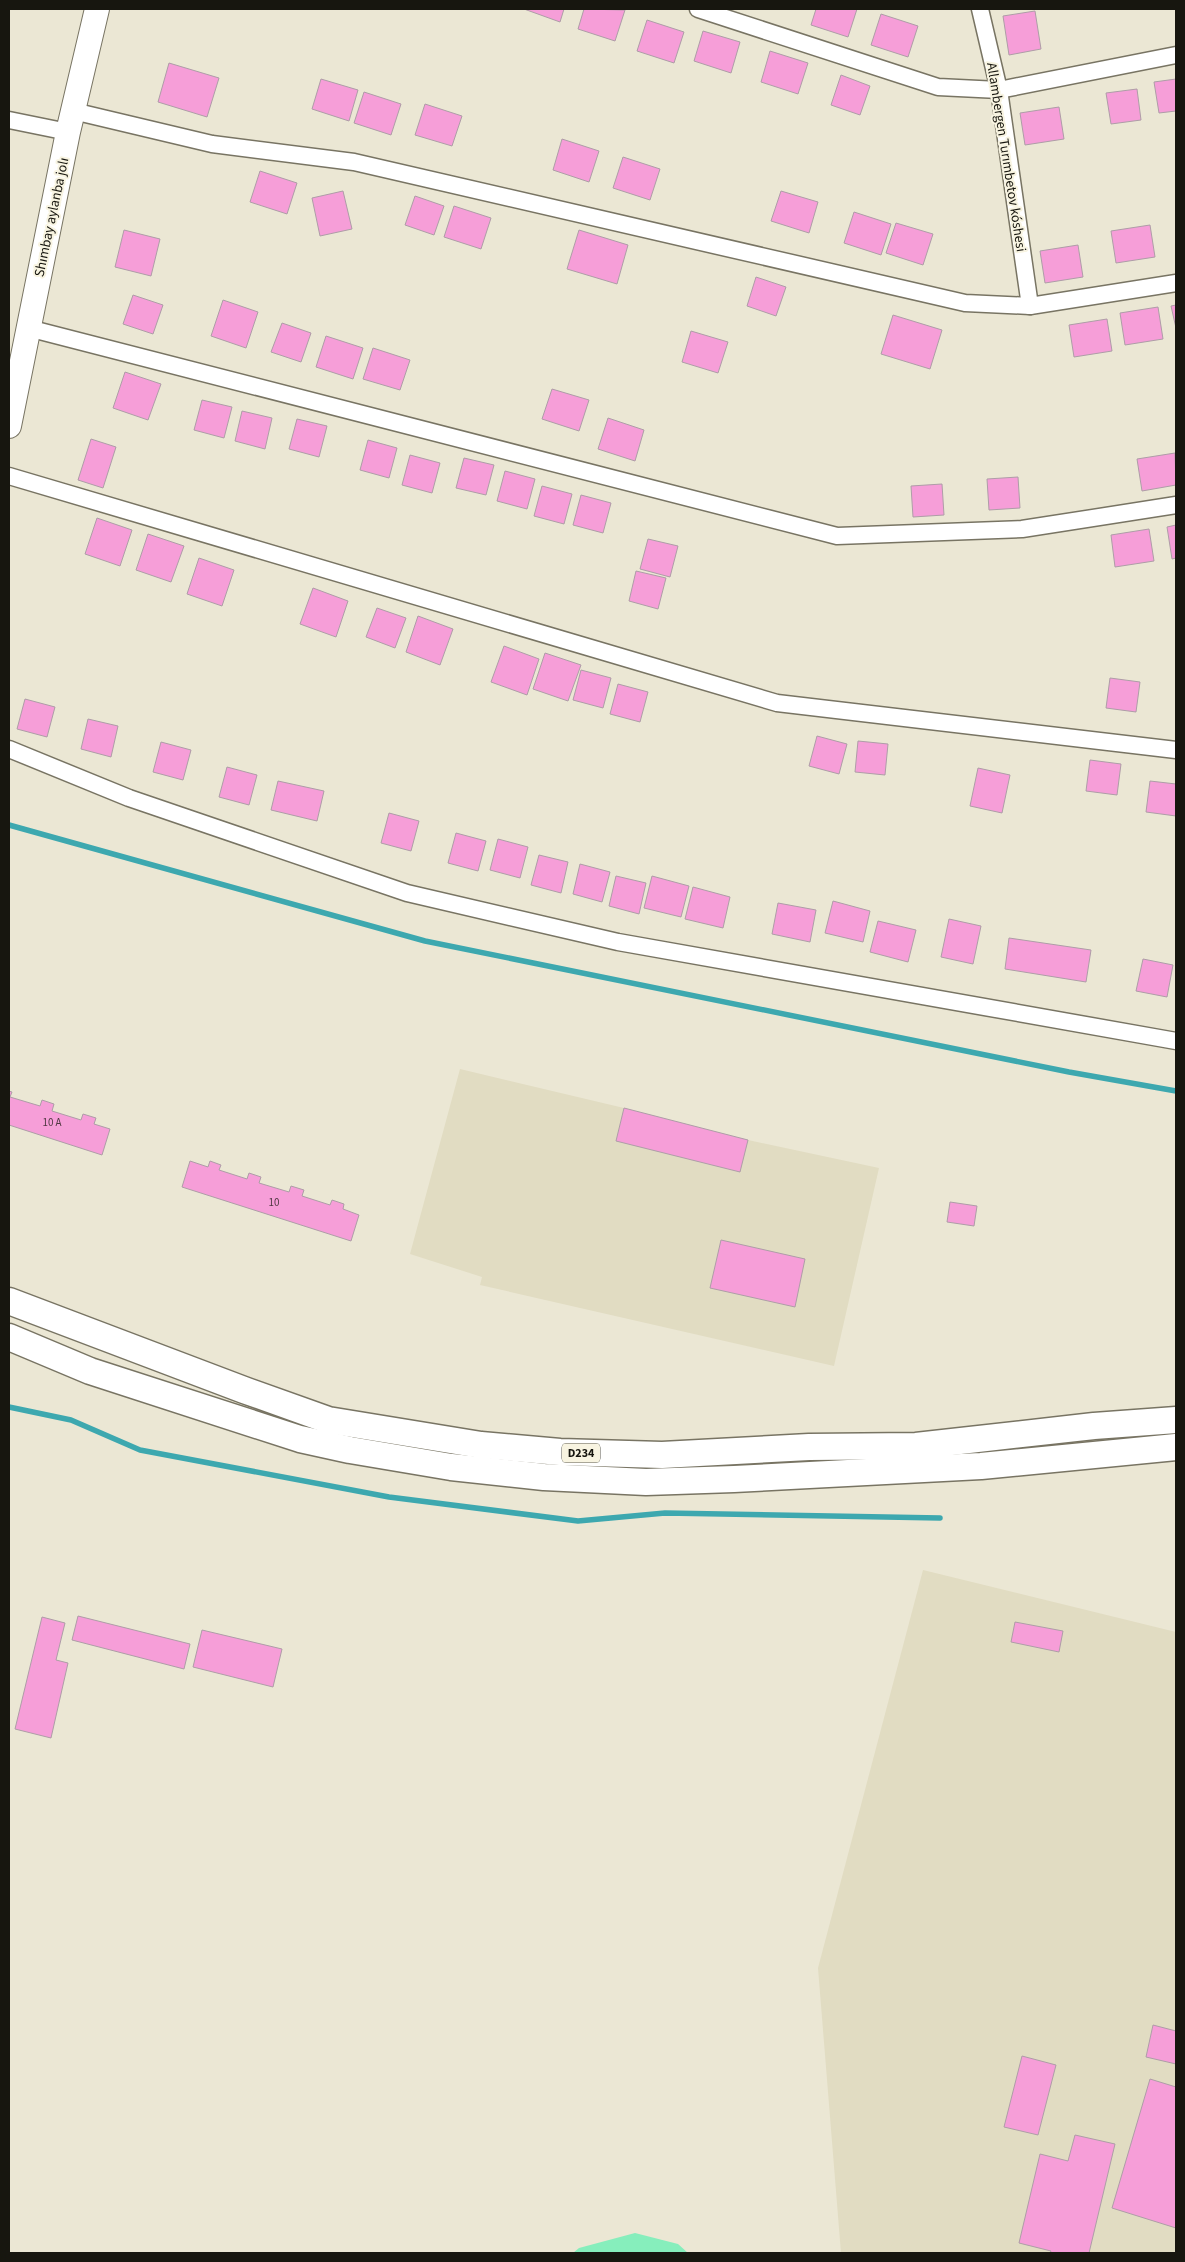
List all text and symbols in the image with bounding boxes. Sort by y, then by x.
street label: Allambergen Turımbetov kóshesi [981,61,1031,253]
street label: Shımbay aylanba jolı [30,156,74,279]
house number: 10 А [42,1115,62,1130]
house number: 10 [269,1195,279,1210]
road number: D234 [562,1444,600,1462]

